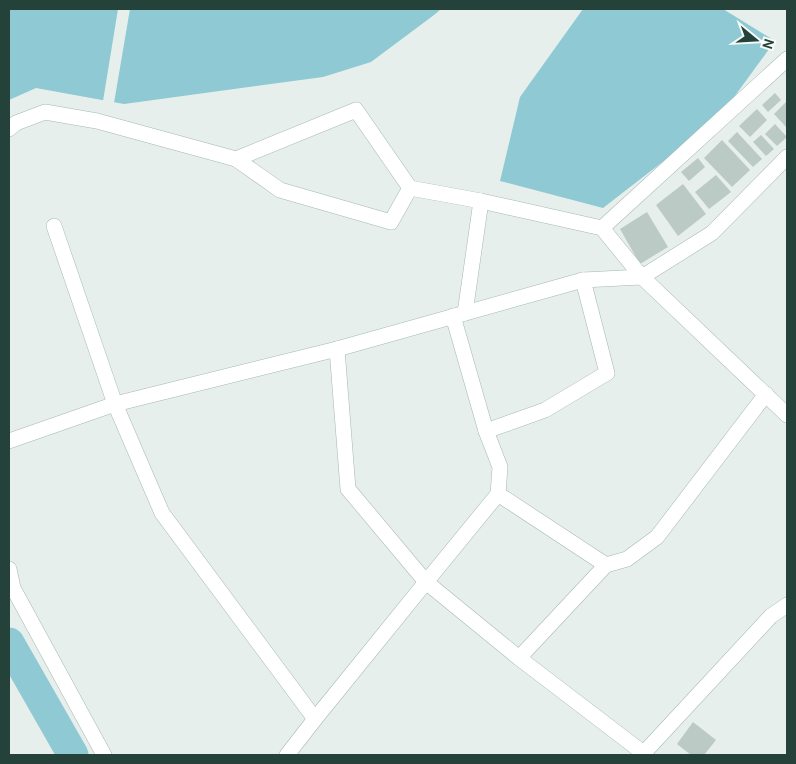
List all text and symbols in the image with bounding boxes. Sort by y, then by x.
north arrow [731,15,781,65]
text: N [758,37,778,51]

